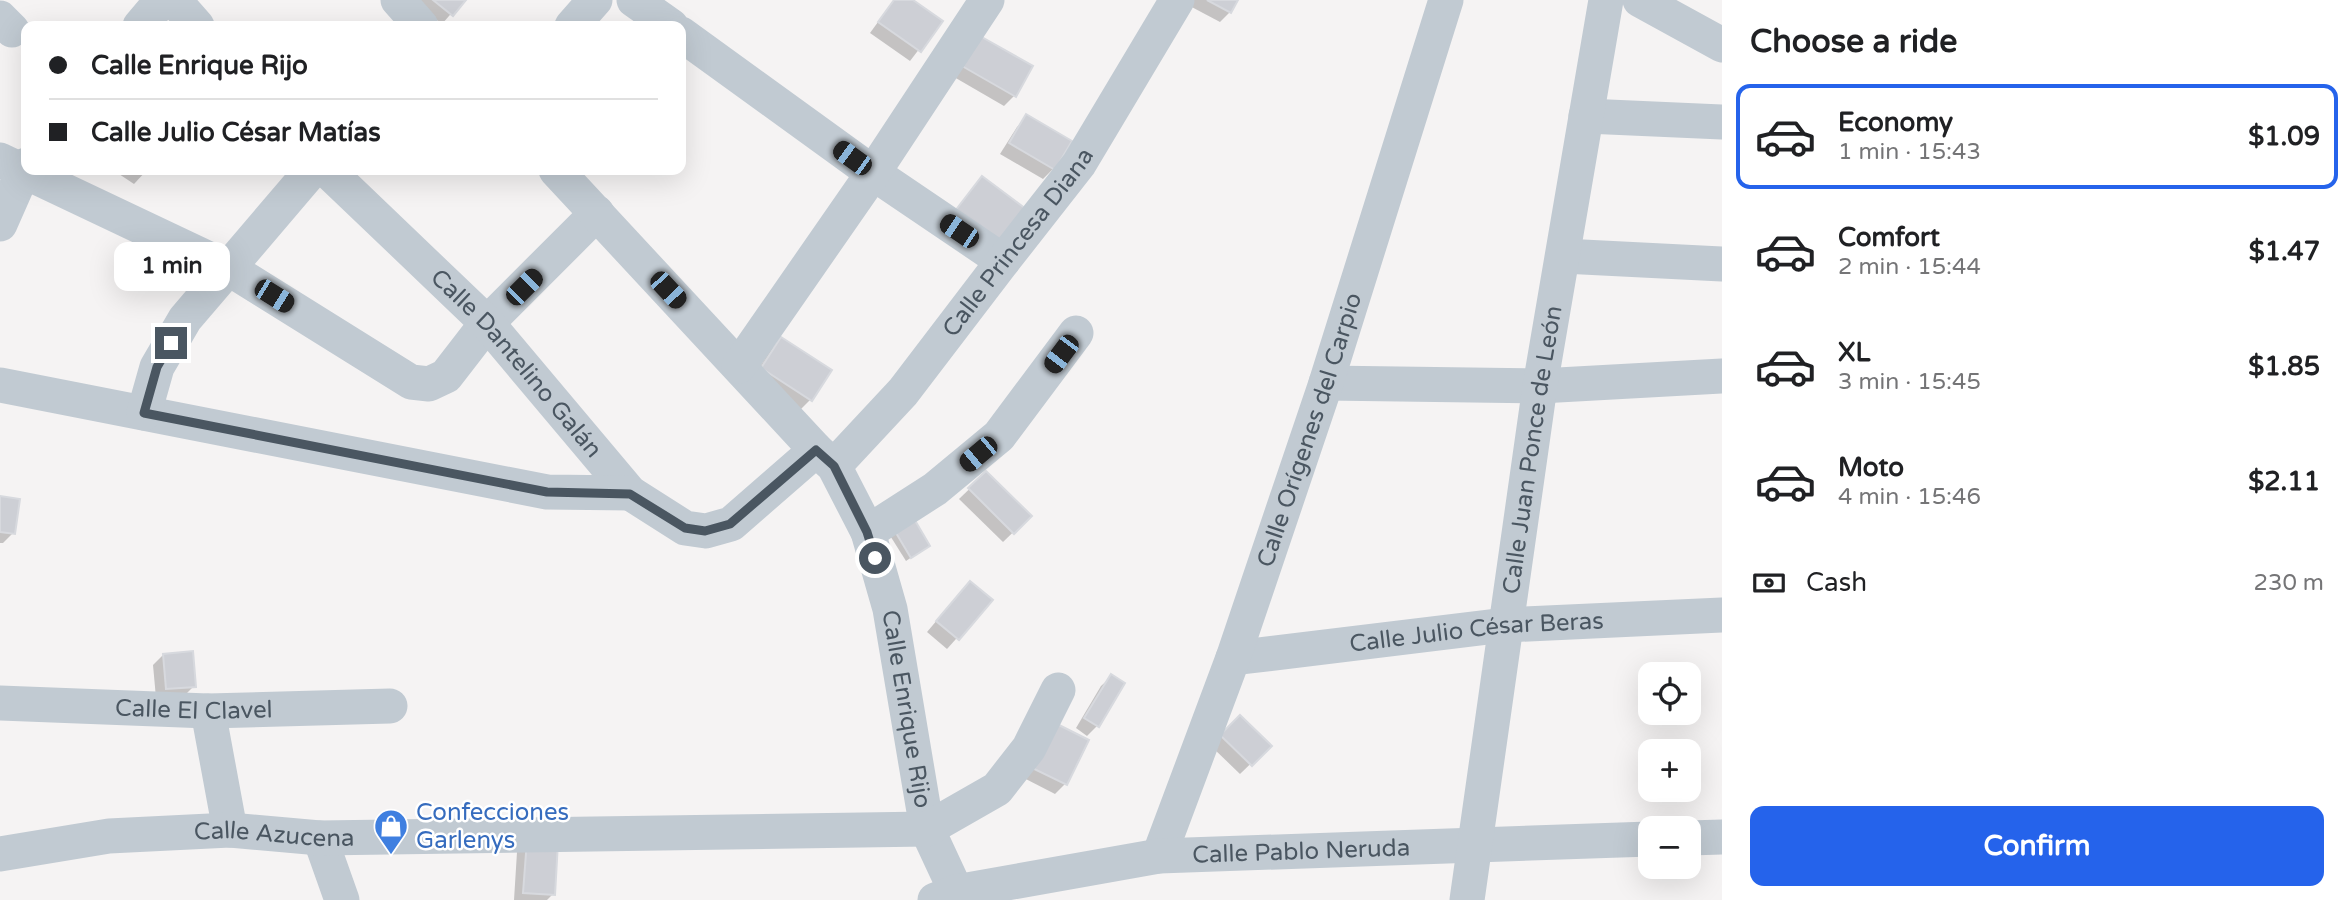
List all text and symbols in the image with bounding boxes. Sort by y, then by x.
text: Choose a ride [1750,23,1957,61]
text: Calle Enrique Rijo [91,50,308,81]
icon: car [1754,105,1817,168]
text: Economy [1838,107,1953,138]
text: Calle Julio César Matías [91,117,381,148]
text: $1.09 [2248,121,2320,152]
car [829,137,876,179]
text: 1 min · 15:43 [1838,138,1981,166]
street label: Calle Princesa Diana [936,143,1100,343]
car [936,211,983,251]
icon: car [1754,220,1817,283]
text: Comfort [1838,222,1940,253]
text: $1.47 [2249,236,2320,267]
callout: 1 min [113,242,229,290]
text: 1 min [141,252,203,280]
text: 2 min · 15:44 [1838,253,1981,281]
street label: Calle Dantelino Galán [425,263,608,464]
car [502,265,547,309]
car [646,267,691,313]
car [251,276,298,316]
street label: Calle Orígenes del Carpio [1251,289,1368,571]
street label: Calle Juan Ponce de León [1497,303,1569,596]
route end [155,327,187,359]
car [1040,331,1083,377]
icon: car [1754,335,1817,398]
text: XL [1838,337,1870,368]
text: $1.85 [2248,351,2320,382]
text: 3 min · 15:45 [1838,368,1981,396]
car [956,432,1001,476]
icon: car [1754,450,1817,513]
text: Moto [1838,452,1904,483]
text: $2.11 [2248,466,2320,497]
text: 4 min · 15:46 [1838,483,1981,511]
route start [859,542,891,574]
icon: cash [1750,564,1788,602]
text: Cash [1806,567,1867,598]
text: 230 m [2254,569,2324,597]
street label: Calle Julio César Beras [1348,606,1604,659]
street label: Calle Enrique Rijo [875,608,937,810]
map controls [1638,662,1701,879]
button: locate [1638,662,1701,725]
street label: Calle El Clavel [115,693,273,726]
button: + [1638,739,1701,802]
place label: Confecciones Garlenys [416,798,569,855]
button: Confirm [1750,806,2324,886]
shop icon: Confecciones Garlenys [372,807,410,856]
street label: Calle Azucena [193,816,355,854]
button: − [1638,816,1701,879]
street label: Calle Pablo Neruda [1192,833,1411,870]

